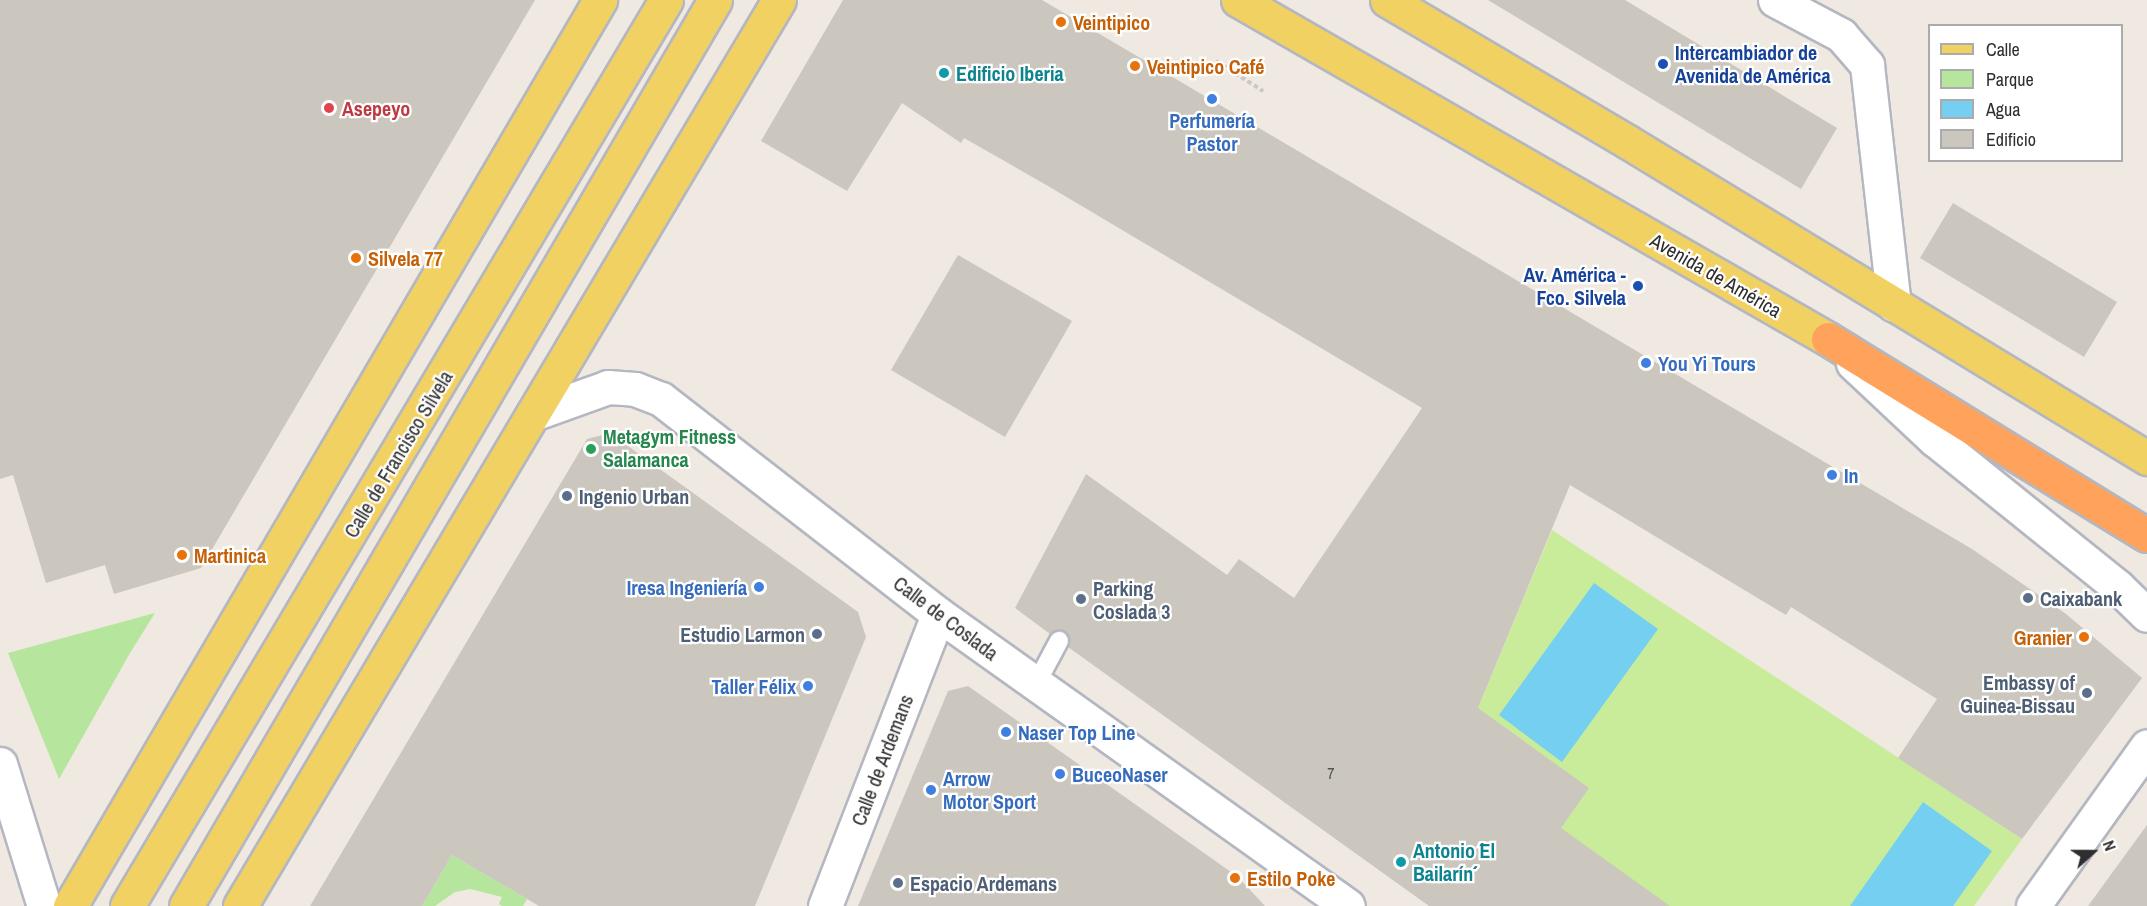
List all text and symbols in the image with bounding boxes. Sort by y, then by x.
place label: Veintipico [1073,10,1150,34]
marker: Veintipico [1054,15,1068,29]
legend [1928,24,2123,162]
text: Calle [1986,37,2020,62]
place label: Intercambiador de Avenida de América [1675,40,1831,87]
place label: Veintipico Café [1147,54,1264,78]
marker: Intercambiador de Avenida de América [1656,57,1670,71]
marker: Veintipico Café [1128,59,1142,73]
place label: Edificio Iberia [956,61,1064,85]
marker: Edificio Iberia [937,66,951,80]
text: Parque [1986,67,2034,92]
marker: Perfumería Pastor [1205,92,1219,106]
place label: Asepeyo [342,96,410,120]
text: Agua [1986,97,2020,122]
marker: Asepeyo [320,99,338,117]
place label: Perfumería Pastor [1169,108,1255,155]
text: Edificio [1986,127,2036,152]
street label: Avenida de América [1646,228,1786,322]
place label: Silvela 77 [368,246,443,270]
marker: Silvela 77 [349,251,363,265]
place label: Av. América - Fco. Silvela [1523,262,1626,309]
marker: Av. América - Fco. Silvela [1631,279,1645,293]
place label: You Yi Tours [1658,351,1756,375]
marker: You Yi Tours [1639,356,1653,370]
street label: Calle de Francisco Silvela [339,366,457,542]
place label: Metagym Fitness Salamanca [603,425,736,472]
marker: Metagym Fitness Salamanca [584,442,598,456]
place label: In [1844,463,1859,487]
marker: In [1825,468,1839,482]
place label: Ingenio Urban [579,484,689,508]
marker: Ingenio Urban [560,489,574,503]
place label: Martinica [194,543,266,567]
marker: Martinica [175,548,189,562]
street label: Calle de Coslada [889,571,1003,665]
place label: Iresa Ingeniería [627,575,747,599]
place label: Parking Coslada 3 [1093,576,1170,623]
marker: Iresa Ingeniería [752,580,766,594]
place label: Caixabank [2040,586,2122,610]
marker: Caixabank [2021,591,2035,605]
marker: Parking Coslada 3 [1074,592,1088,606]
place label: Estudio Larmon [680,622,805,646]
place label: Granier [2014,625,2072,649]
marker: Estudio Larmon [810,627,824,641]
marker: Granier [2077,630,2091,644]
place label: Embassy of Guinea-Bissau [1960,670,2075,717]
place label: Taller Félix [712,674,796,698]
marker: Taller Félix [801,679,815,693]
marker: Embassy of Guinea-Bissau [2080,686,2094,700]
street label: Calle de Ardemans [846,691,918,829]
place label: Naser Top Line [1018,720,1135,744]
marker: Naser Top Line [999,725,1013,739]
place label: BuceoNaser [1072,762,1168,786]
house number: 7 [1327,763,1335,783]
place label: Arrow Motor Sport [943,766,1036,813]
marker: BuceoNaser [1053,767,1067,781]
marker: Arrow Motor Sport [924,783,938,797]
north arrow [2063,822,2123,882]
text: N [2098,837,2122,854]
place label: Antonio ´´El Bailarín´´ [1413,838,1495,885]
marker: Antonio ´´El Bailarín´´ [1394,855,1408,869]
place label: Estilo Poke [1247,866,1335,890]
place label: Espacio Ardemans [910,871,1058,895]
marker: Estilo Poke [1228,871,1242,885]
marker: Espacio Ardemans [891,876,905,890]

